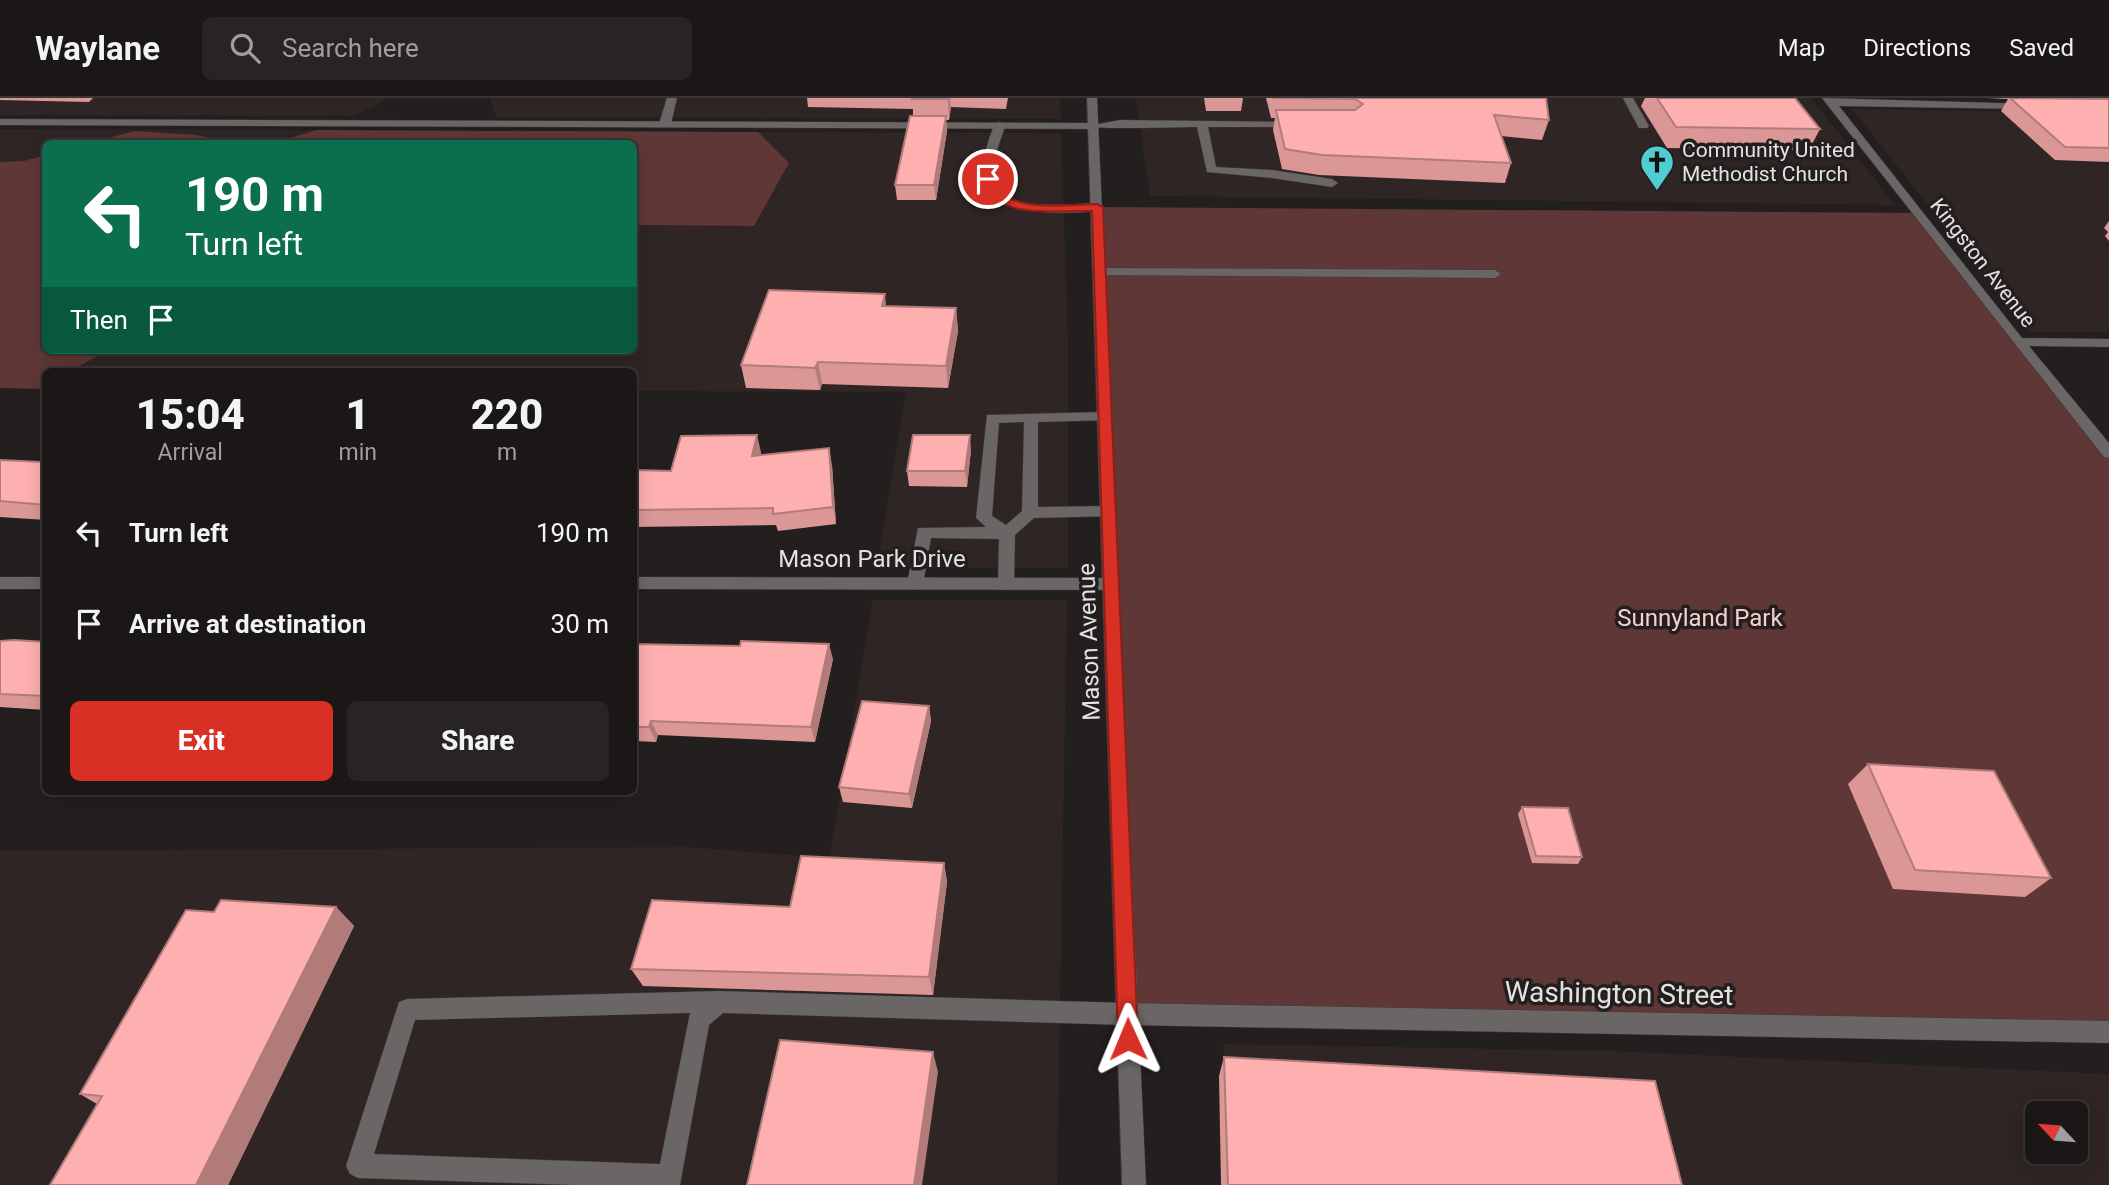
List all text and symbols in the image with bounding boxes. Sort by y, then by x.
search box [202,17,692,80]
text: Waylane [35,29,160,68]
icon: search [226,29,264,67]
text: Search here [282,33,419,63]
text: Map [1778,34,1825,62]
text: Directions [1863,34,1971,62]
text: Saved [2009,34,2074,62]
place label: Community United Methodist Church [1682,138,1855,186]
church icon: Community United Methodist Church [1638,143,1676,192]
pin [958,149,1018,209]
icon: arrive [969,160,1007,198]
text: 190 m [185,166,324,223]
icon: left [70,168,161,259]
street label: Kingston Avenue [1925,194,2041,332]
text: Turn left [185,225,303,263]
icon: arrive [142,301,180,339]
text: Then [70,305,128,335]
text: 15:04 [136,390,245,439]
text: 1 [346,390,370,439]
text: 220 [471,390,543,439]
text: Arrival [158,439,223,466]
text: min [338,439,377,466]
text: m [497,439,517,466]
icon: left [70,514,108,552]
text: Turn left [129,518,228,548]
text: 190 m [536,518,609,548]
street label: Mason Park Drive [778,545,966,573]
street label: Mason Avenue [1072,563,1106,721]
park label: Sunnyland Park [1617,604,1784,632]
icon: arrive [70,605,108,643]
text: Arrive at destination [129,609,366,639]
text: 30 m [551,609,609,639]
button: Exit [70,701,333,781]
button: Share [347,701,609,781]
street label: Washington Street [1504,975,1734,1012]
position arrow [1091,1002,1165,1076]
north arrow [2025,1101,2088,1164]
map controls [2025,1101,2088,1164]

